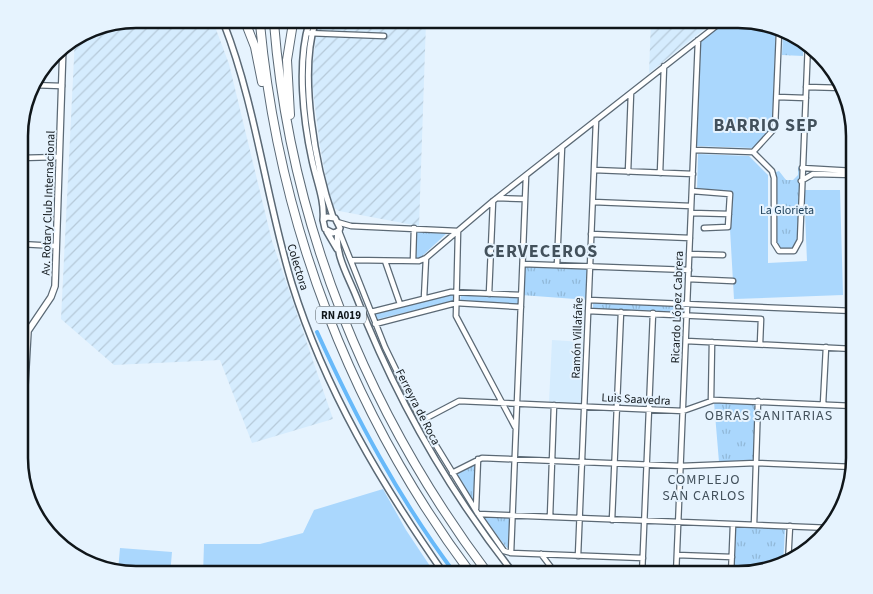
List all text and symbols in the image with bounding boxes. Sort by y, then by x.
district label: BARRIO SEP [713,113,819,138]
street label: Av. Rotary Club Internacional [37,130,60,276]
park label: La Glorieta [760,202,814,219]
district label: CERVECEROS [484,239,598,264]
street label: Colectora [282,242,313,293]
street label: Ricardo López Cabrera [667,250,688,364]
street label: Ramón Villafañe [568,297,587,379]
road number: RN A019 [316,306,366,324]
street label: Ferreyra de Roca [391,366,444,448]
street label: Luis Saavedra [601,389,671,410]
district label: OBRAS SANITARIAS [705,406,833,426]
district label: COMPLEJO SAN CARLOS [662,470,746,506]

